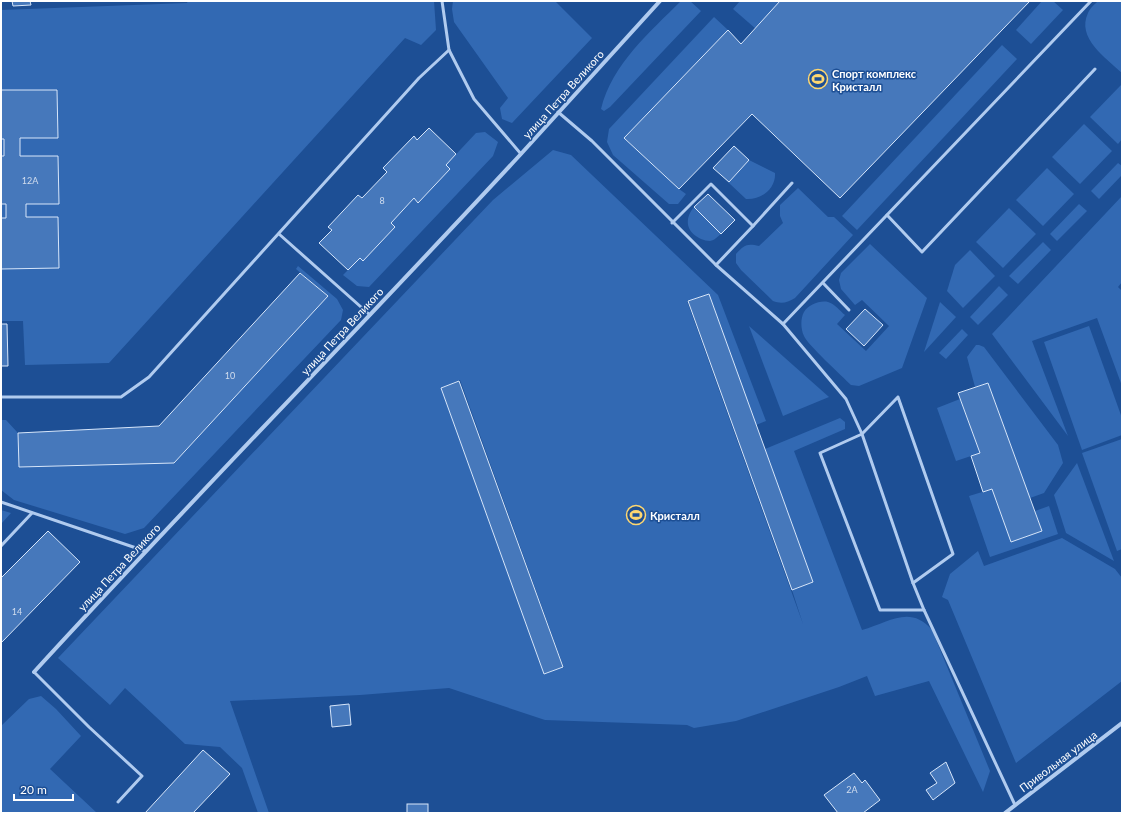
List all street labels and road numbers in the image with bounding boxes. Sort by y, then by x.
street label: улица Петра Великого [520,47,606,141]
street label: улица Петра Великого [298,285,386,377]
street label: улица Петра Великого [75,521,163,613]
street label: Привольная улица [1017,728,1099,794]

